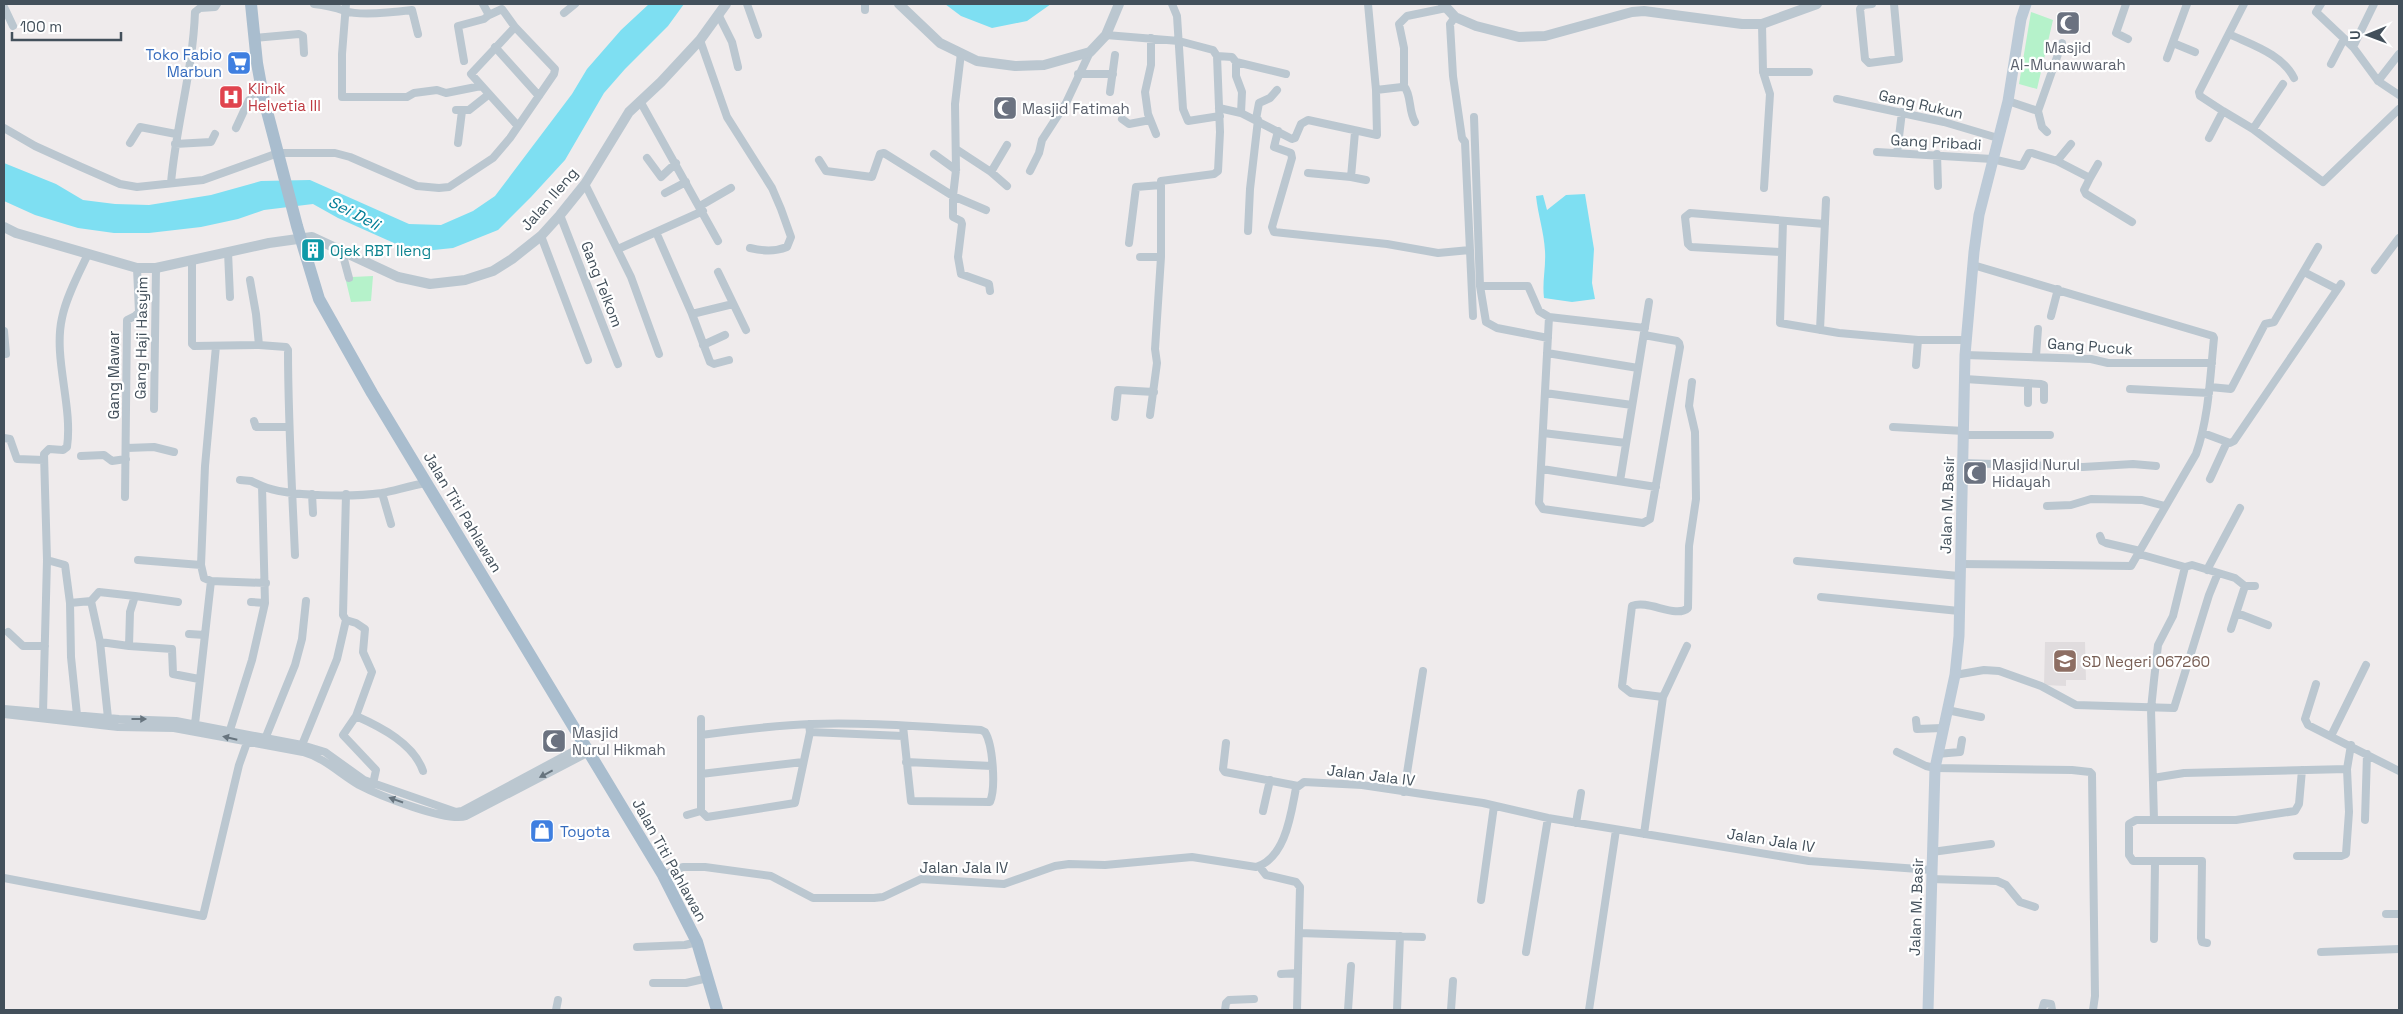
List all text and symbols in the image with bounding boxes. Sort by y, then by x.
scale bar [12,10,121,42]
mosque icon: Masjid Al-Munawwarah [2055,10,2081,36]
north arrow [2343,10,2393,60]
text: 100 m [20,17,62,36]
text: U [2346,30,2364,40]
place label: Masjid Al-Munawwarah [2010,38,2126,74]
place label: Toko Fabio Marbun [145,45,222,81]
supermarket icon: Toko Fabio Marbun [226,50,252,76]
place label: Klinik Helvetia III [248,79,321,115]
hospital icon: Klinik Helvetia III [218,84,244,110]
street label: Gang Rukun [1877,85,1965,123]
mosque icon: Masjid Fatimah [992,95,1018,121]
place label: Masjid Fatimah [1022,99,1130,118]
street label: Gang Pribadi [1890,130,1982,154]
street label: Jalan Ileng [516,164,582,234]
water label: Sei Deli [325,191,385,236]
building icon: Ojek RBT Ileng [300,237,326,263]
street label: Gang Telkom [577,238,627,330]
place label: Ojek RBT Ileng [330,241,431,260]
street label: Gang Haji Hasyim [130,276,152,400]
street label: Gang Mawar [104,330,123,419]
street label: Gang Pucuk [2047,334,2133,358]
street label: Jalan Titi Pahlawan [419,448,507,576]
street label: Jalan M. Basir [1936,455,1958,554]
place label: Masjid Nurul Hidayah [1992,455,2080,491]
mosque icon: Masjid Nurul Hidayah [1962,460,1988,486]
school or university icon: SD Negeri 067260 [2052,648,2078,674]
place label: SD Negeri 067260 [2082,652,2210,671]
one-way arrow [132,715,148,723]
place label: Masjid Nurul Hikmah [572,723,666,759]
mosque icon: Masjid Nurul Hikmah [541,728,567,754]
one-way arrow [223,734,238,742]
street label: Jalan Jala IV [1326,760,1416,790]
one-way arrow [539,770,552,779]
street label: Jalan Titi Pahlawan [628,795,712,925]
one-way arrow [389,796,404,803]
shop icon: Toyota [529,818,555,844]
place label: Toyota [560,822,611,841]
street label: Jalan Jala IV [1726,824,1816,856]
street label: Jalan M. Basir [1905,857,1927,956]
street label: Jalan Jala IV [920,858,1008,877]

